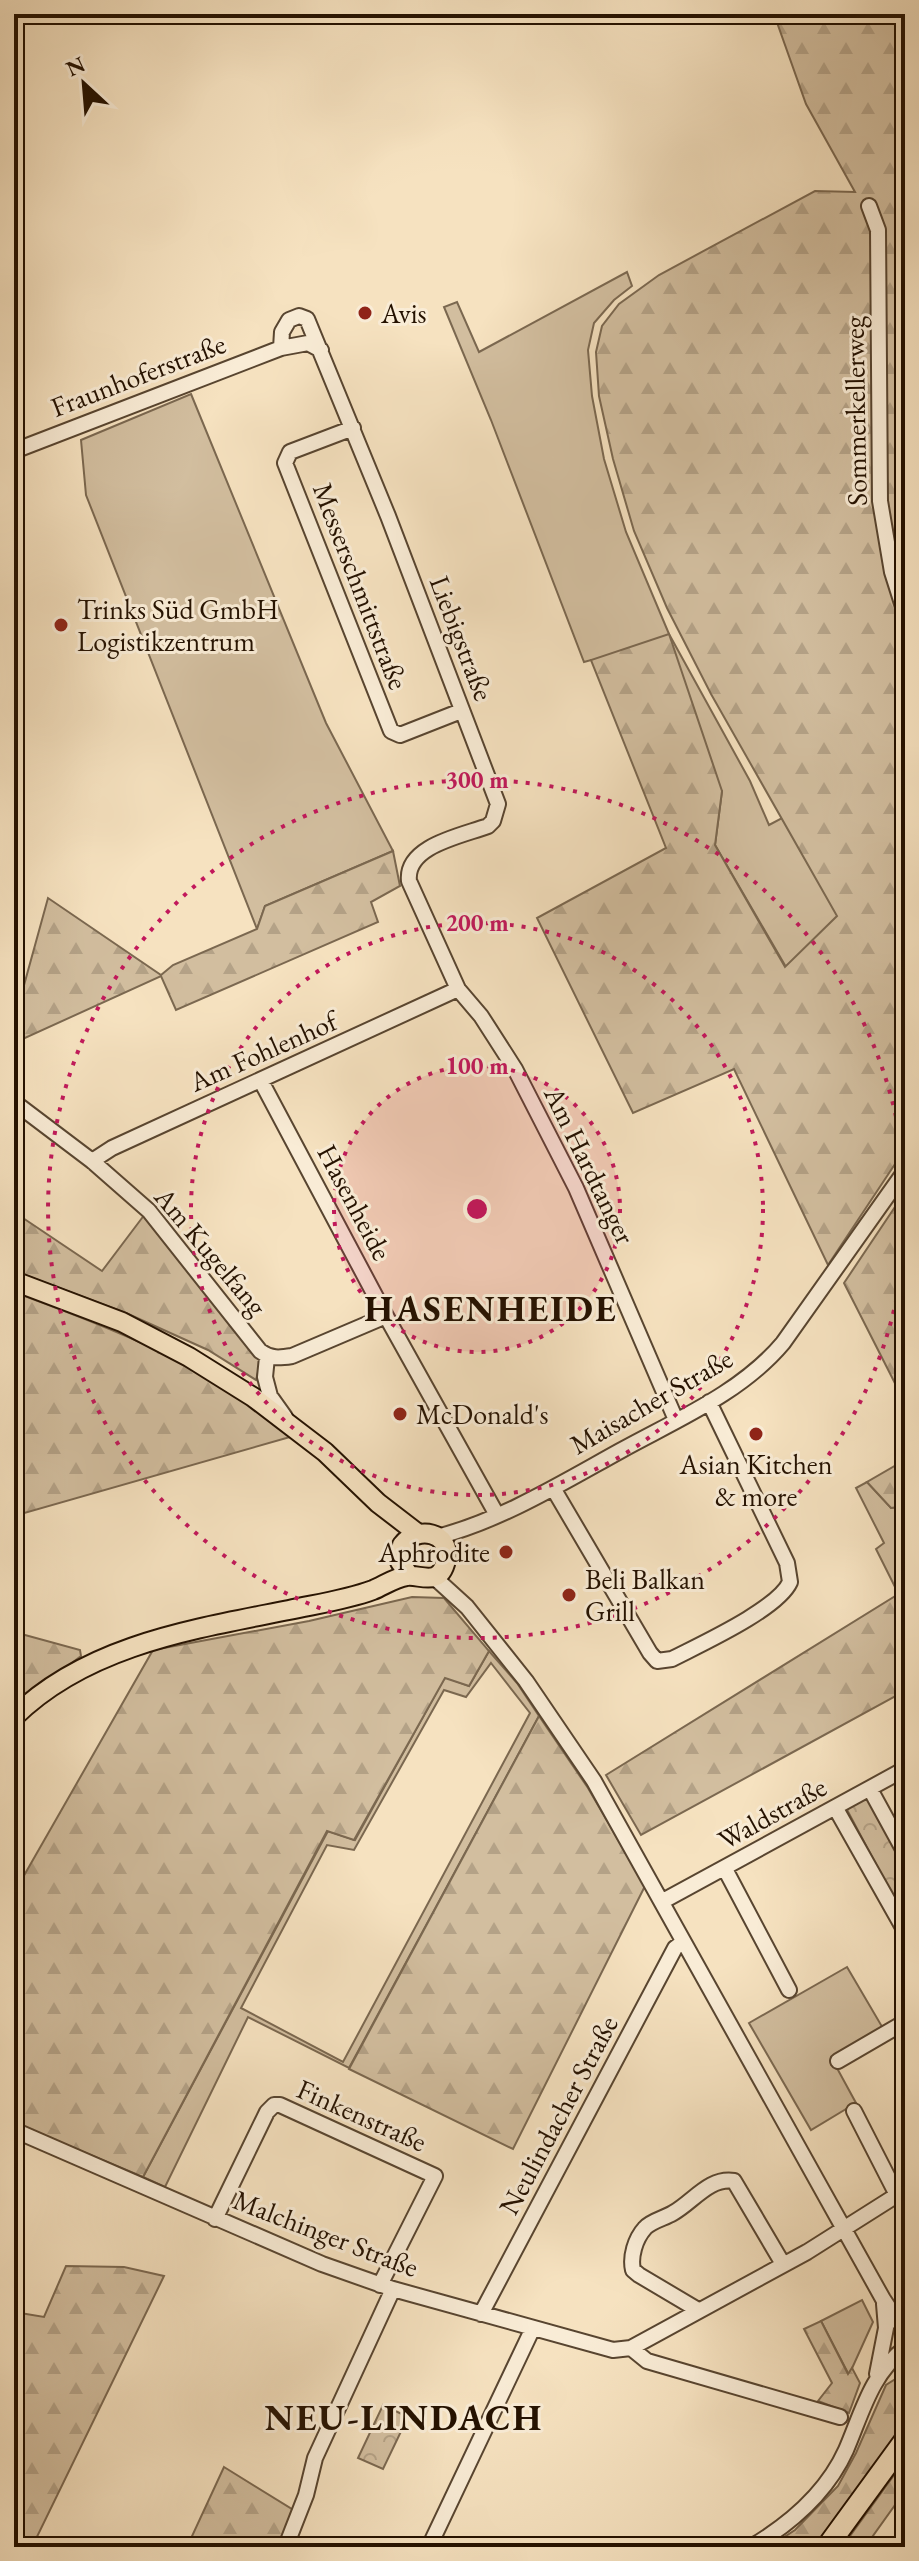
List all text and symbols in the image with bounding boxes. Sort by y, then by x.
north arrow [44,44,124,124]
text: N [61,49,90,83]
place label: Avis [380,295,427,331]
marker: Avis [356,304,374,322]
street label: Sommerkellerweg [835,315,875,506]
street label: Fraunhoferstraße [45,325,231,425]
street label: Messerschmittstraße [305,478,417,694]
street label: Liebigstraße [422,570,502,706]
place label: Trinks Süd GmbH Logistikzentrum [77,591,279,659]
marker: Trinks Süd GmbH Logistikzentrum [52,616,70,634]
text: 300 m [445,764,509,795]
text: 200 m [445,907,509,938]
street label: Am Fohlenhof [183,1001,345,1100]
text: 100 m [445,1050,509,1081]
street label: Am Hardtanger [536,1079,644,1250]
street label: Hasenheide [310,1138,400,1266]
street label: Am Kugelfang [146,1179,276,1323]
centre of rings [463,1195,491,1223]
district label: HASENHEIDE [364,1285,618,1332]
street label: Maisacher Straße [563,1340,739,1462]
place label: McDonald's [416,1396,549,1432]
marker: McDonald's [391,1405,409,1423]
marker: Asian Kitchen & more [747,1425,765,1443]
place label: Asian Kitchen & more [678,1446,833,1514]
place label: Aphrodite [377,1534,490,1570]
marker: Aphrodite [497,1543,515,1561]
place label: Beli Balkan Grill [585,1561,705,1629]
marker: Beli Balkan Grill [560,1586,578,1604]
street label: Waldstraße [712,1769,833,1857]
street label: Neulindacher Straße [490,2009,626,2221]
street label: Finkenstraße [292,2070,433,2160]
street label: Malchinger Straße [228,2181,424,2285]
district label: NEU-LINDACH [265,2394,543,2441]

